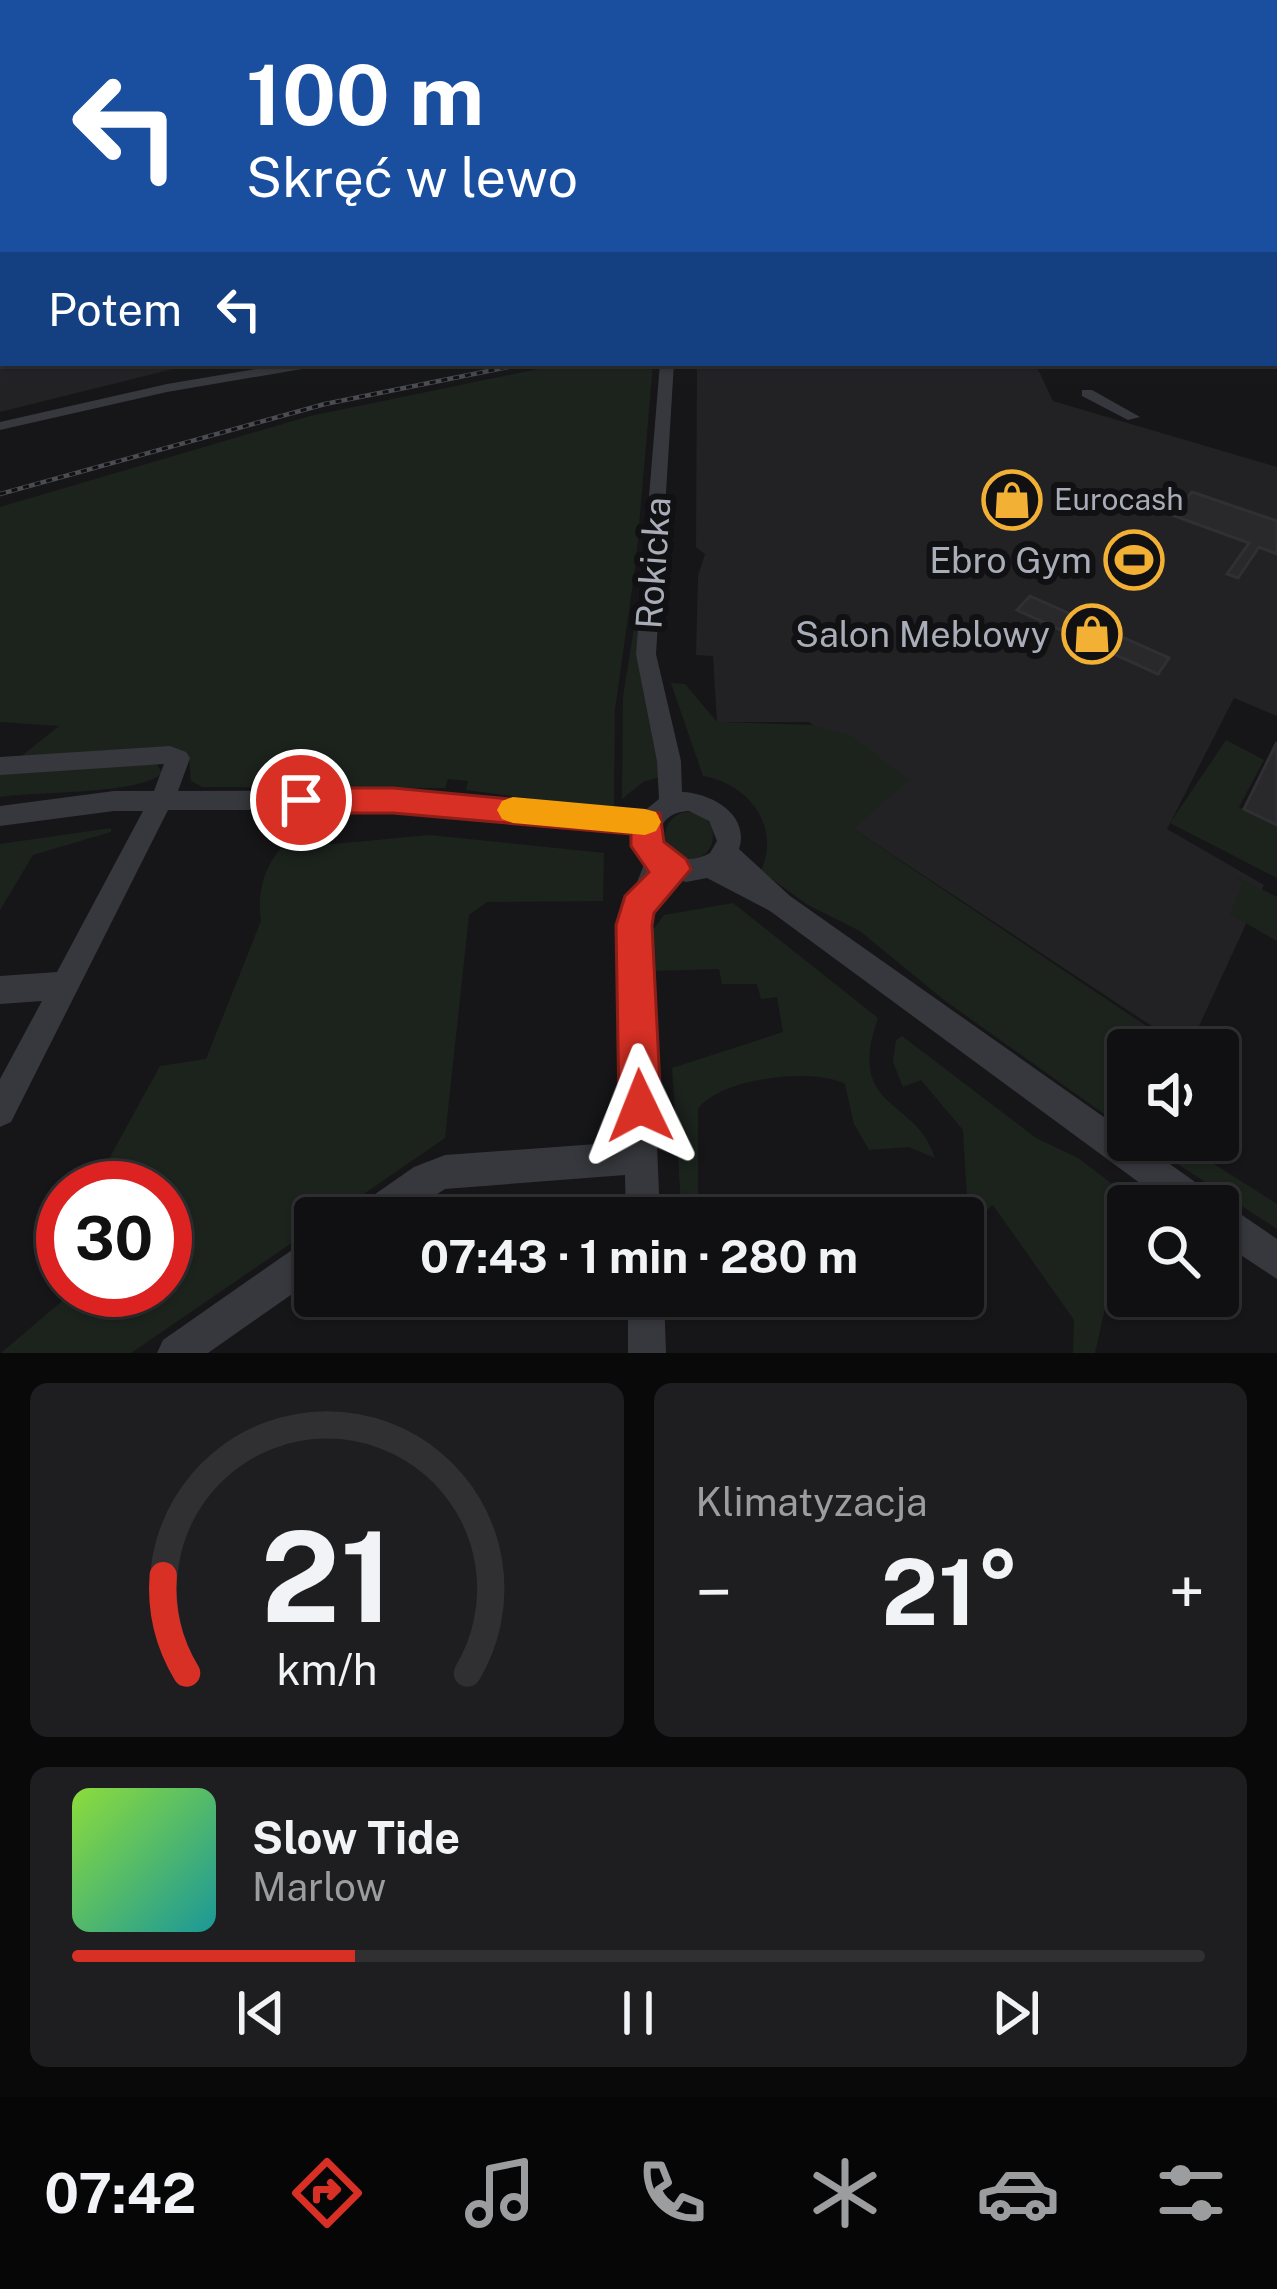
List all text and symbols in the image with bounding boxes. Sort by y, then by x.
text: 100 m [246,45,484,144]
icon: left [48,48,204,204]
text: Skręć w lewo [246,146,578,209]
icon: left [206,276,272,342]
text: Potem [48,283,182,336]
shop icon: Eurocash [981,469,1043,531]
place label: Eurocash [1054,481,1184,517]
street label: Rokicka [627,496,679,630]
sports icon: Ebro Gym [1103,529,1165,591]
place label: Ebro Gym [929,539,1092,581]
shop icon: Salon Meblowy [1061,603,1123,665]
place label: Salon Meblowy [795,613,1050,655]
pin [250,749,352,851]
icon: arrive [268,767,334,833]
map controls [1107,1029,1239,1317]
button: sound [1107,1029,1239,1161]
position arrow [577,1043,703,1169]
speed limit sign: 30 [36,1161,192,1317]
button: search [1107,1185,1239,1317]
text: 07:43 · 1 min · 280 m [420,1230,858,1283]
text: Klimatyzacja [696,1479,928,1525]
text: 21 [260,1503,393,1650]
text: 21° [881,1539,1019,1645]
text: − [696,1553,732,1631]
text: + [1168,1553,1205,1631]
text: km/h [276,1644,377,1695]
text: Slow Tide [252,1811,460,1864]
text: Marlow [252,1864,386,1910]
icon: previous [228,1980,294,2046]
icon: pause [605,1980,671,2046]
icon: next [983,1980,1049,2046]
icon: directions [285,2151,369,2235]
icon: music [458,2151,542,2235]
icon: phone [630,2151,714,2235]
icon: climate [803,2151,887,2235]
icon: car [976,2151,1060,2235]
icon: filters [1149,2151,1233,2235]
text: 07:42 [44,2162,196,2225]

